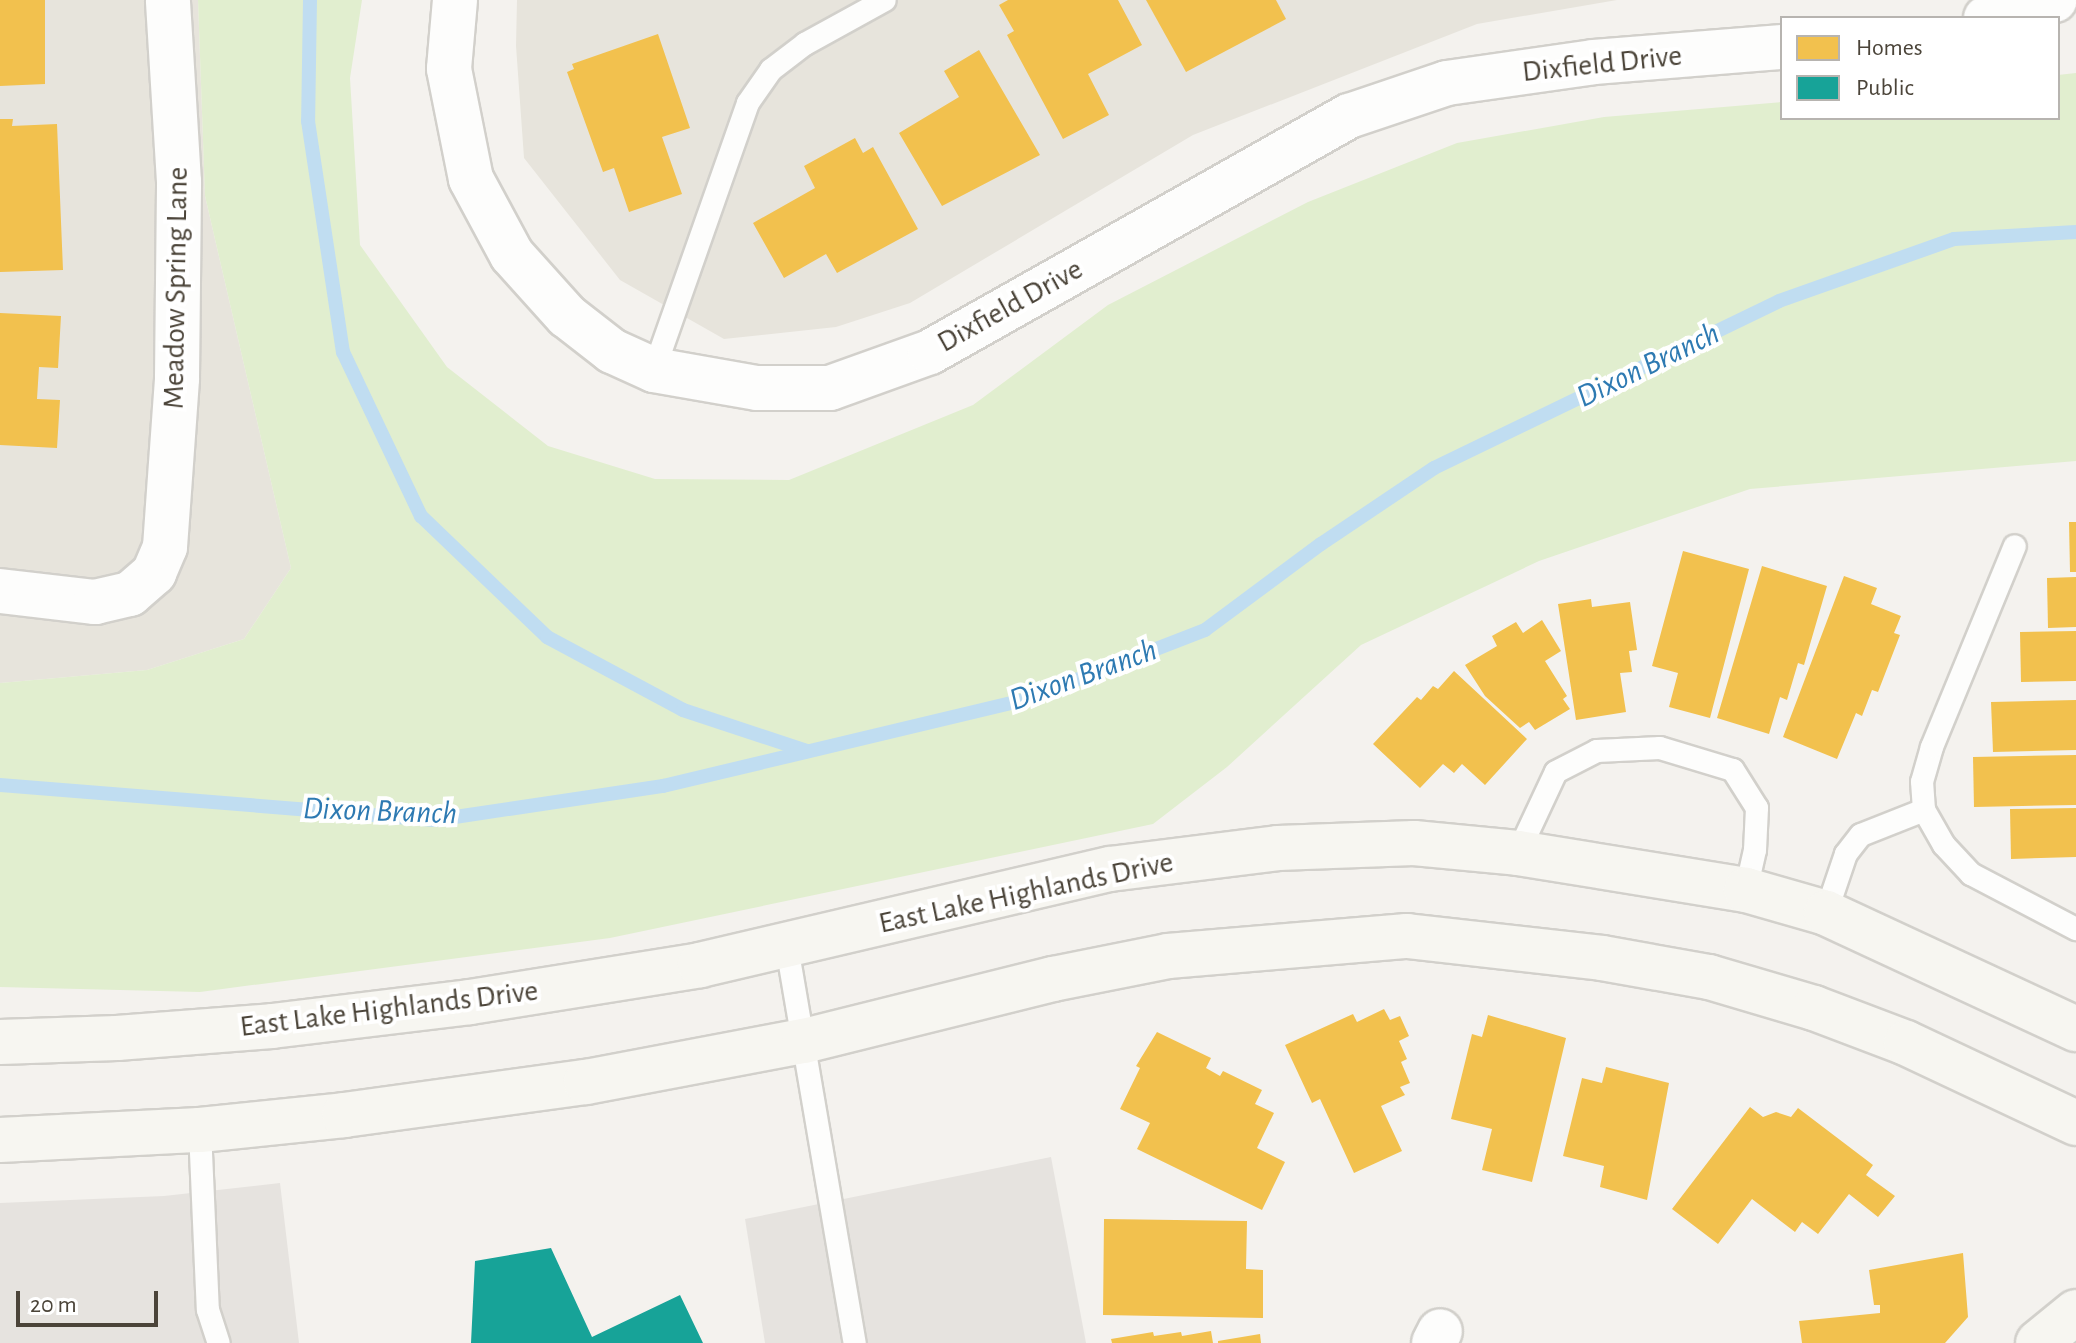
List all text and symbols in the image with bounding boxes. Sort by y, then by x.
legend [1780,16,2060,120]
text: Homes [1856,36,1923,60]
street label: Dixfield Drive [1520,38,1684,90]
text: Public [1856,76,1914,100]
street label: Meadow Spring Lane [156,167,196,409]
street label: Dixfield Drive [931,251,1089,361]
water label: Dixon Branch [1570,314,1726,416]
water label: Dixon Branch [1004,631,1162,719]
water label: Dixon Branch [302,789,458,833]
street label: East Lake Highlands Drive [875,844,1177,942]
street label: East Lake Highlands Drive [238,973,540,1045]
scale bar [20,1275,162,1325]
text: 20 m [30,1293,77,1317]

